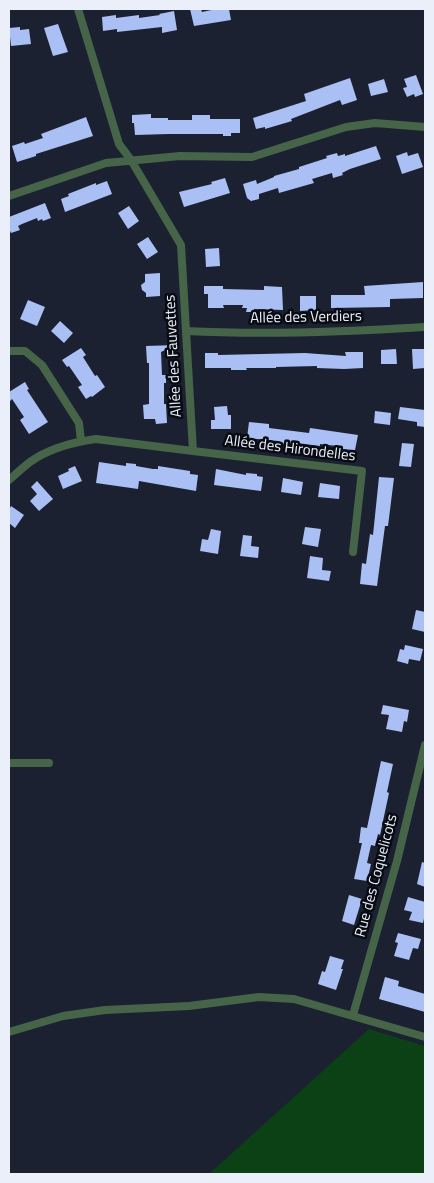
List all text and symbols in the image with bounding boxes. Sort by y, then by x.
street label: Allée des Fauvettes [162,294,186,418]
street label: Allée des Verdiers [250,308,362,328]
street label: Allée des Hirondelles [224,432,356,466]
street label: Rue des Coquelicots [352,813,402,939]

